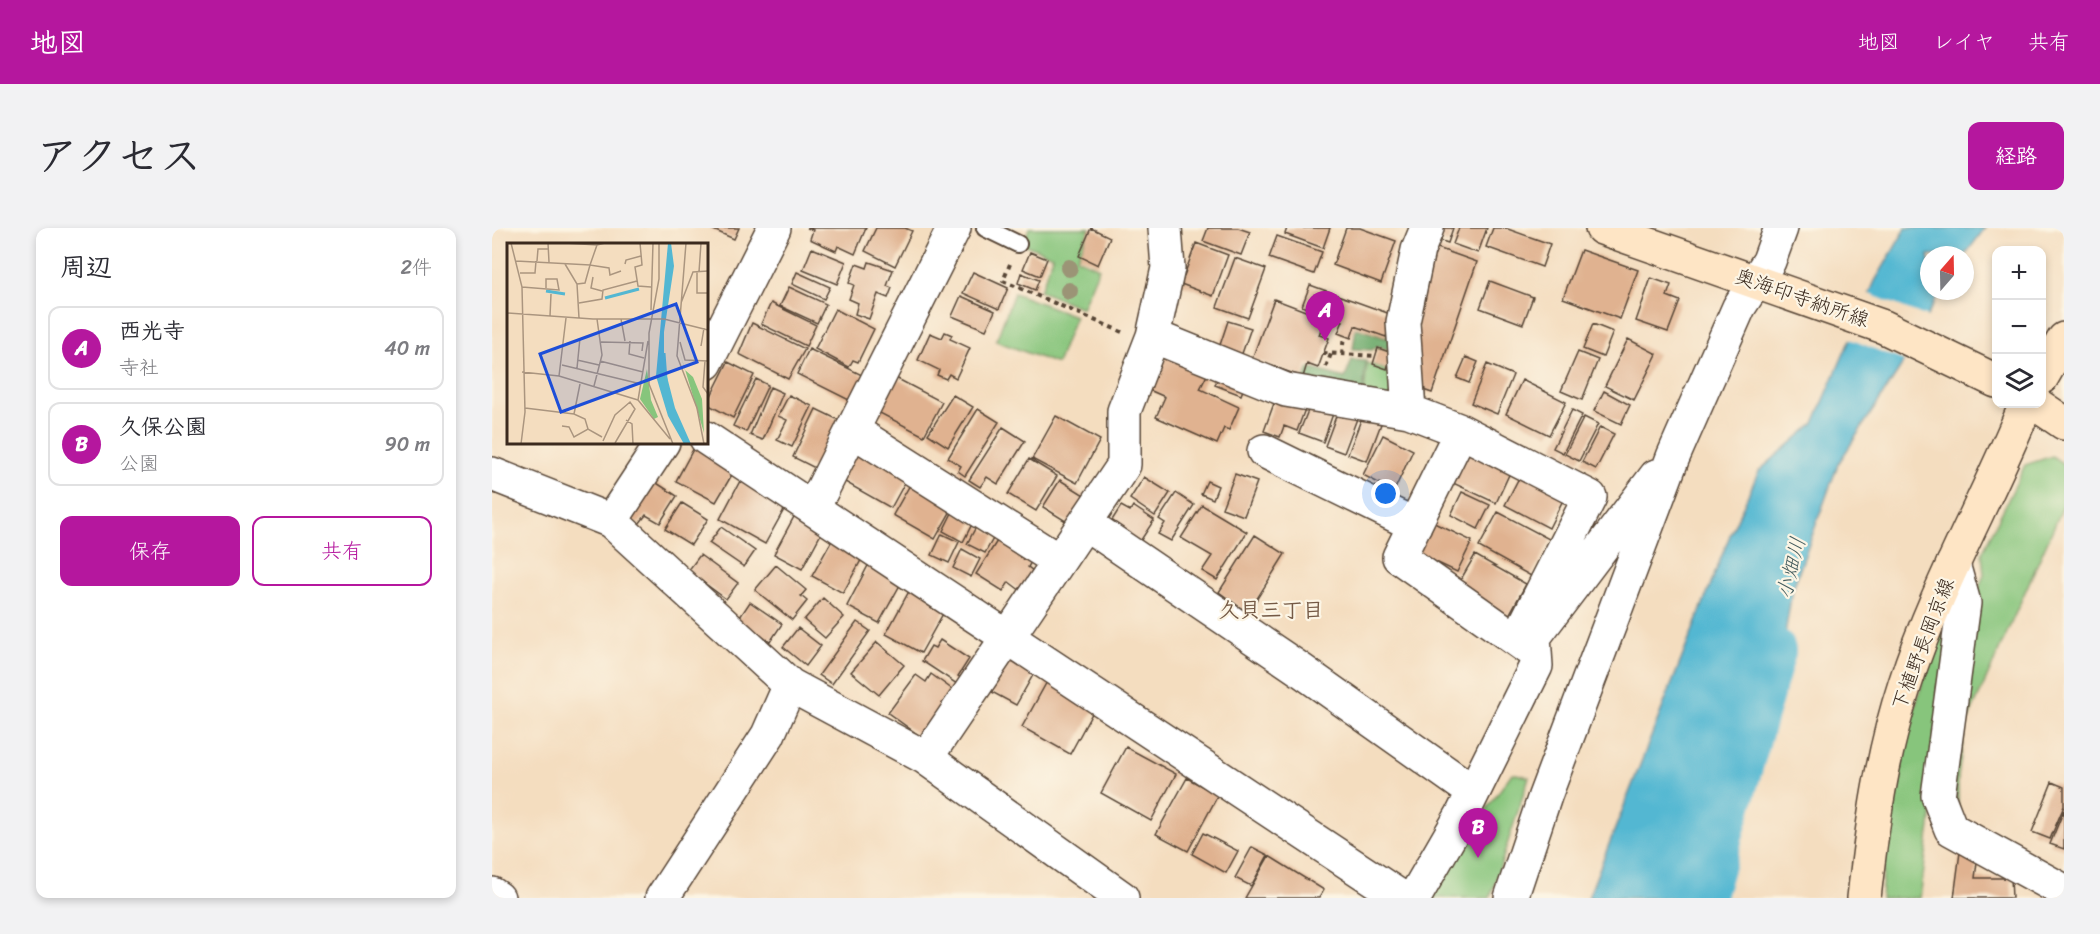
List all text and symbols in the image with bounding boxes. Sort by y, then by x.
text: 地図 [30,18,86,67]
text: 地図 [1858,23,1900,61]
text: レイヤ [1933,23,1995,61]
text: 共有 [2028,23,2070,61]
text: アクセス [36,119,201,193]
button: 経路 [1968,122,2064,190]
inset map [507,243,708,444]
text: 周辺 [60,244,112,290]
north arrow [1920,246,1974,300]
map controls [1992,246,2046,408]
button: + [1992,246,2046,300]
text: 2件 [400,250,432,285]
street label: 奥海印寺納所線 [1730,259,1874,337]
pin: A [1306,291,1344,341]
button: − [1992,300,2046,354]
text: 西光寺 [119,311,185,350]
text: A [75,331,88,366]
text: 40 m [384,331,430,366]
text: 寺社 [119,350,159,385]
button: layers [1992,354,2046,408]
text: 久保公園 [119,407,207,446]
text: B [75,427,88,462]
text: 90 m [385,427,430,462]
text: 公園 [119,446,159,481]
your location [1371,479,1400,508]
button: 保存 [60,516,240,586]
button: 共有 [252,516,432,586]
water label: 小畑川 [1765,533,1817,603]
street label: 下植野長岡京線 [1882,572,1964,716]
district label: 久貝三丁目 [1219,591,1324,629]
pin: B [1458,808,1498,858]

